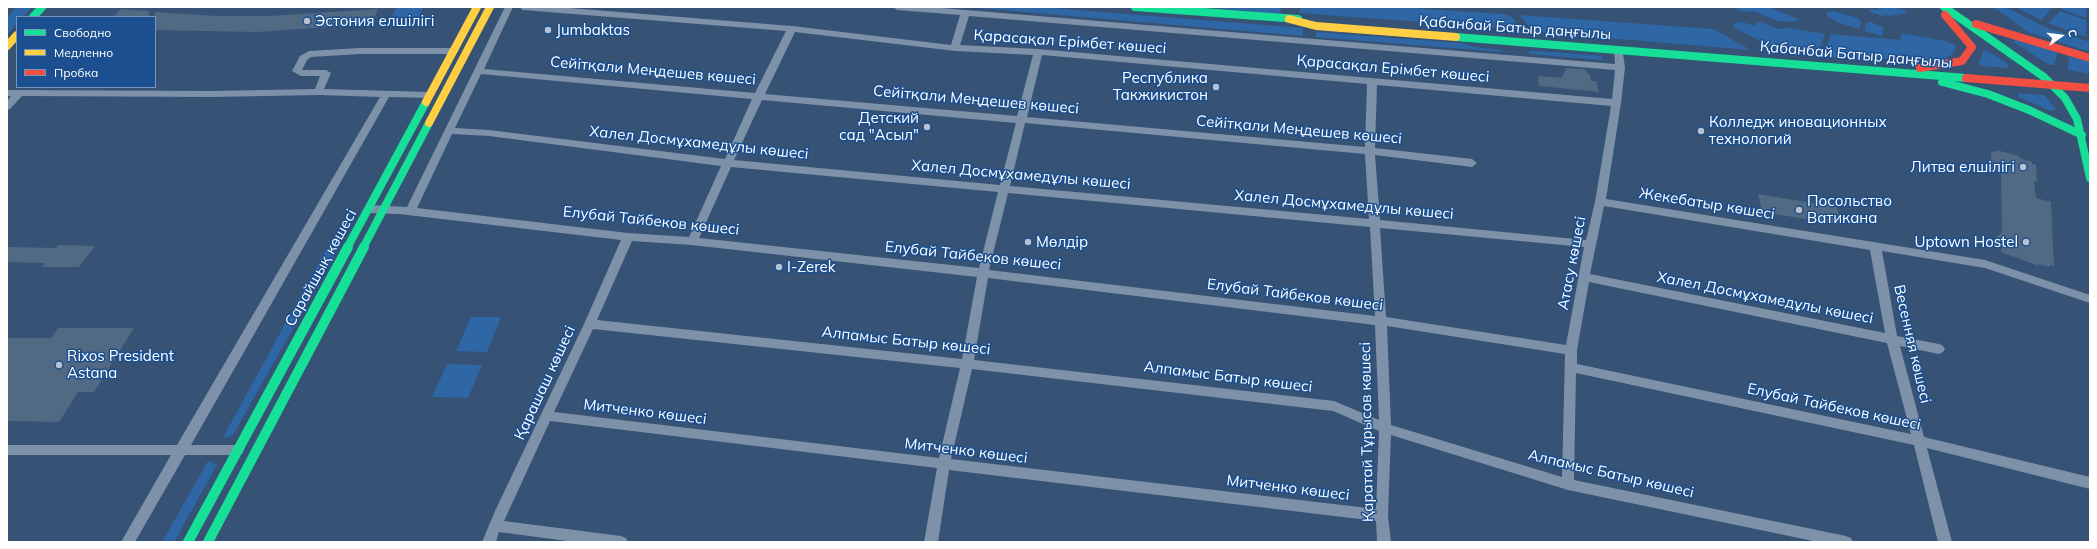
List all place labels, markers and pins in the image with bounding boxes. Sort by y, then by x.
place label: Эстония елшілігі [315,12,434,30]
marker: Эстония елшілігі [302,16,312,26]
place label: Jumbaktas [556,21,630,39]
marker: Jumbaktas [543,25,553,35]
place label: Республика Такжикистон [1113,69,1208,104]
marker: Республика Такжикистон [1211,82,1221,92]
place label: Детский сад "Асыл" [839,109,919,144]
place label: Колледж иновационных технологий [1709,113,1887,148]
marker: Детский сад "Асыл" [922,122,932,132]
marker: Колледж иновационных технологий [1696,126,1706,136]
place label: Литва елшілігі [1910,158,2015,176]
marker: Литва елшілігі [2018,162,2028,172]
place label: Посольство Ватикана [1807,192,1892,227]
marker: Посольство Ватикана [1794,205,1804,215]
place label: Мөлдір [1036,233,1088,251]
place label: Uptown Hostel [1914,233,2018,251]
marker: Мөлдір [1023,237,1033,247]
marker: Uptown Hostel [2021,237,2031,247]
place label: I-Zerek [787,258,835,276]
marker: I-Zerek [774,262,784,272]
place label: Rixos President Astana [67,347,174,382]
marker: Rixos President Astana [54,360,64,370]

